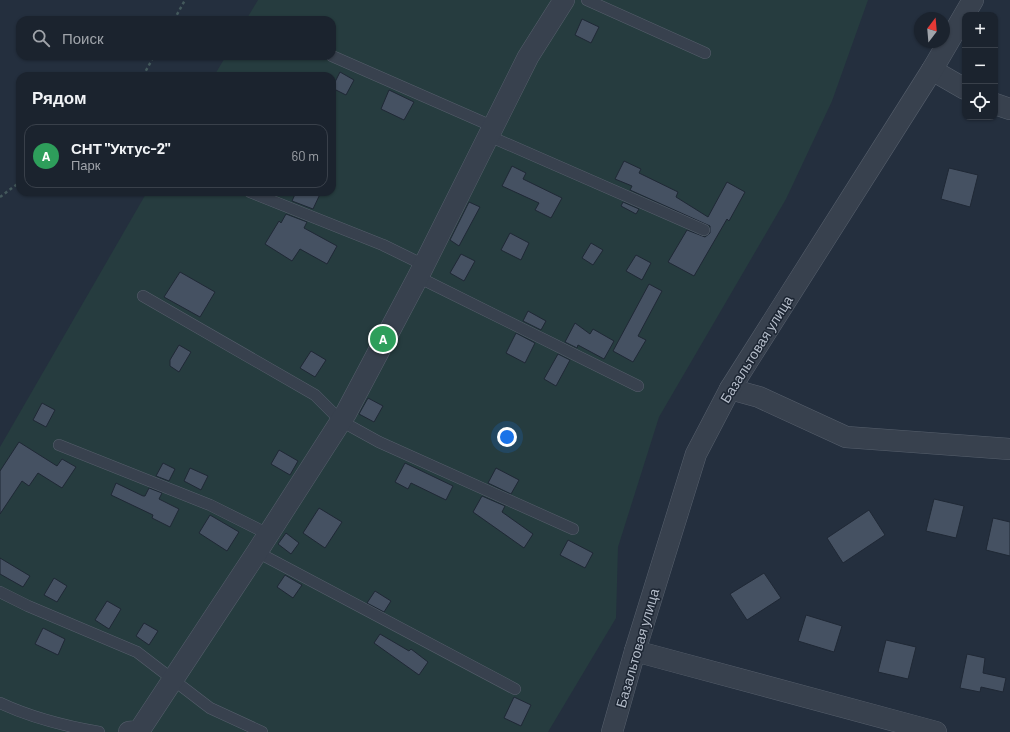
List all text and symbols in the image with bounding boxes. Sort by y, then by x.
north arrow [914,12,950,48]
map controls [962,12,998,120]
button: + [962,12,998,48]
search box [16,16,336,60]
icon: search [30,27,52,49]
text: Поиск [62,29,104,47]
button: − [962,48,998,84]
button: locate [962,84,998,120]
text: Рядом [32,87,87,107]
text: СНТ "Уктус-2" [71,139,170,157]
text: A [42,148,50,164]
text: 60 m [292,148,319,164]
text: Парк [71,157,101,173]
street label: Базальтовая улица [716,292,796,406]
pin: A [370,324,396,354]
your location [497,427,517,447]
street label: Базальтовая улица [612,586,662,710]

